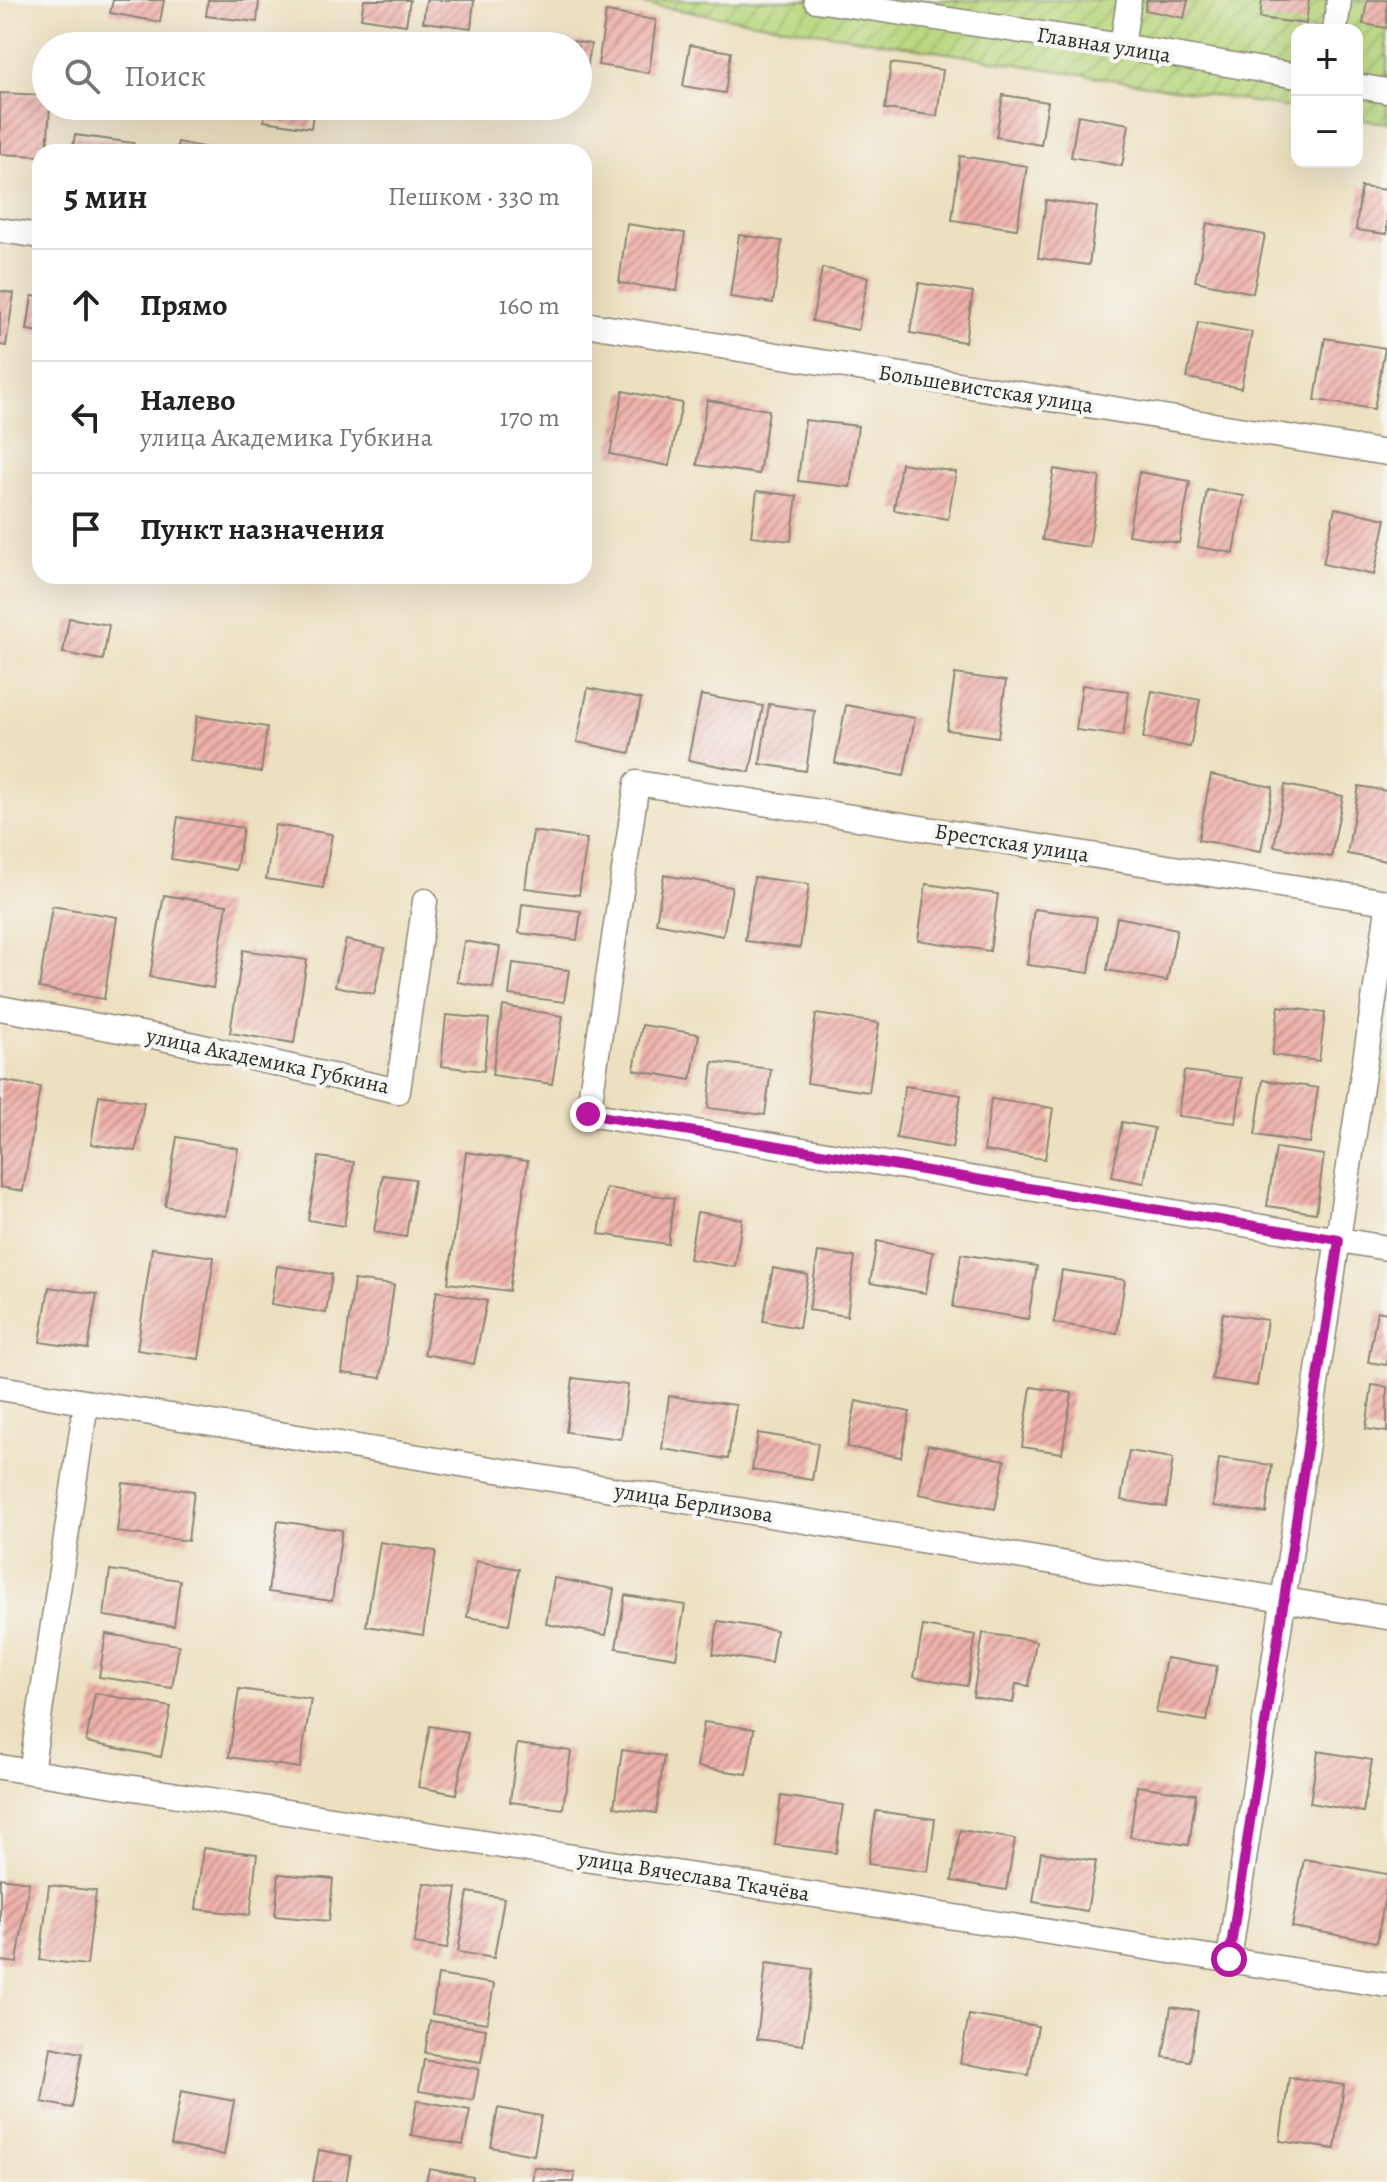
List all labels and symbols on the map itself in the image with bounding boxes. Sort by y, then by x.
street label: Главная улица [1035,20,1174,71]
street label: Большевистская улица [876,357,1096,421]
street label: Брестская улица [933,816,1092,870]
street label: улица Академика Губкина [143,1020,393,1102]
route end [570,1096,606,1132]
street label: улица Берлизова [611,1475,776,1530]
street label: улица Вячеслава Ткачёва [575,1843,813,1909]
route start [1211,1941,1247,1977]

